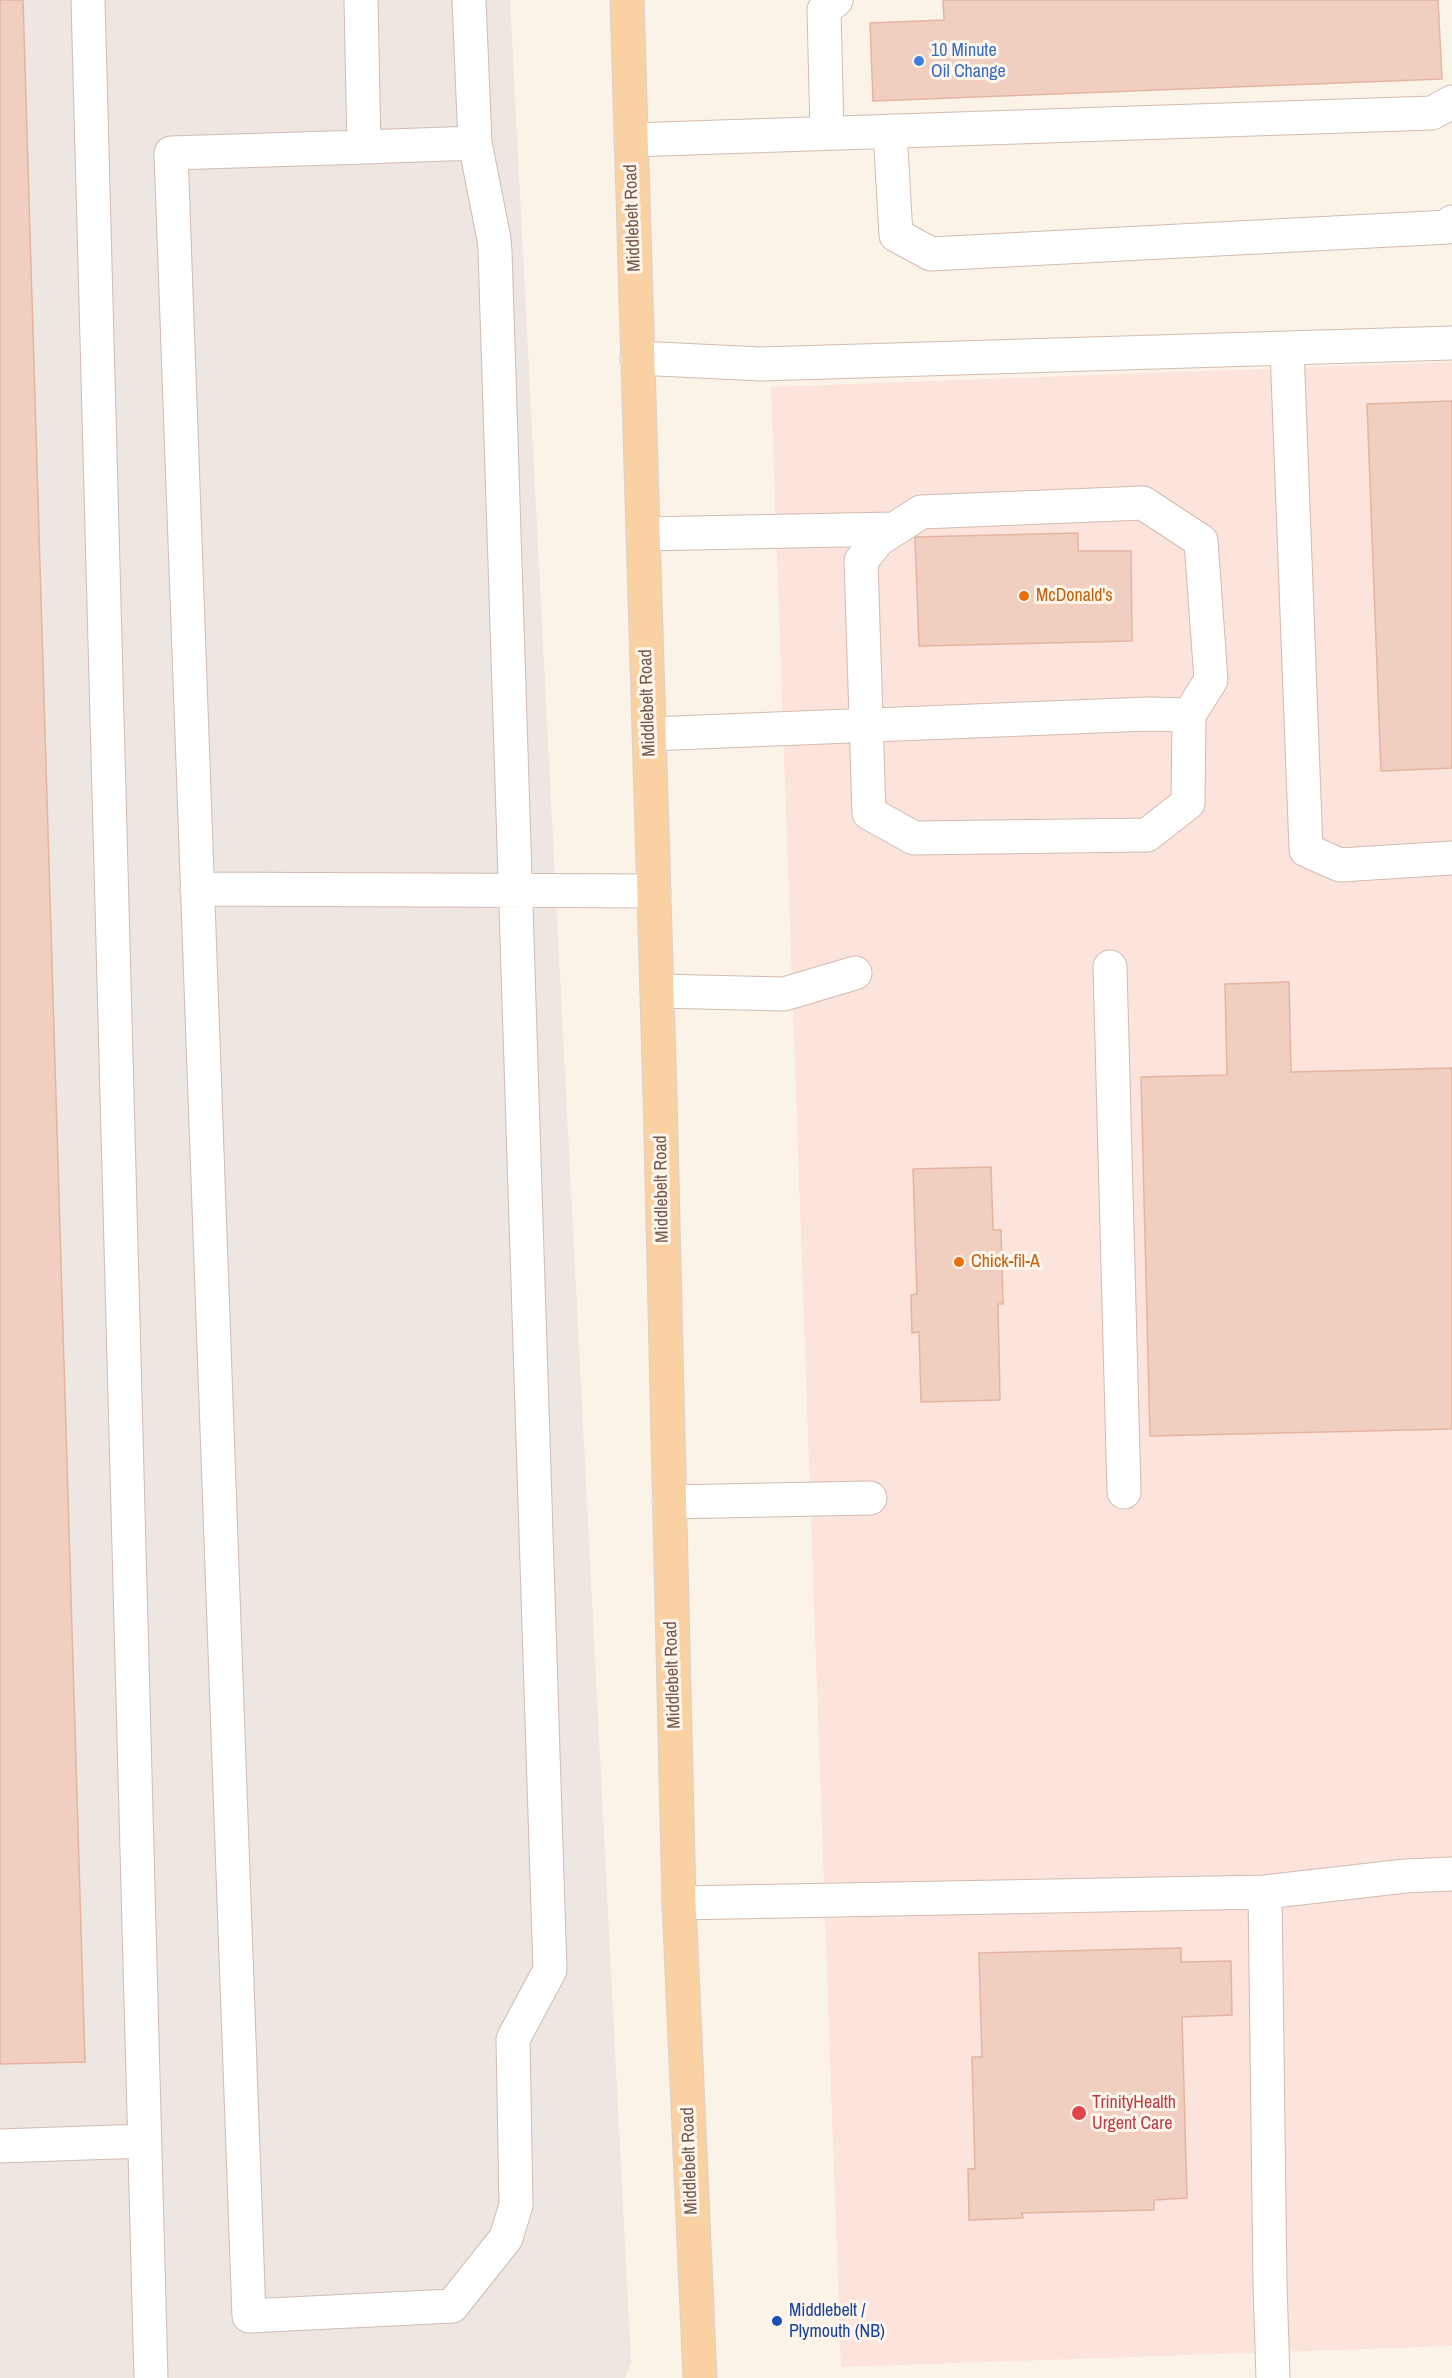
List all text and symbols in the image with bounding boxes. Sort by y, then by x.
place label: 10 Minute Oil Change [931,40,1006,82]
marker: 10 Minute Oil Change [912,54,926,68]
street label: Middlebelt Road [620,164,646,272]
place label: McDonald's [1036,585,1113,607]
marker: McDonald's [1017,589,1031,603]
street label: Middlebelt Road [635,649,661,757]
street label: Middlebelt Road [650,1135,674,1243]
place label: Chick-fil-A [971,1251,1040,1273]
marker: Chick-fil-A [952,1255,966,1269]
street label: Middlebelt Road [660,1621,686,1729]
place label: TrinityHealth Urgent Care [1092,2092,1176,2134]
marker: TrinityHealth Urgent Care [1070,2104,1088,2122]
street label: Middlebelt Road [677,2107,703,2215]
place label: Middlebelt / Plymouth (NB) [789,2300,885,2342]
marker: Middlebelt / Plymouth (NB) [770,2314,784,2328]

